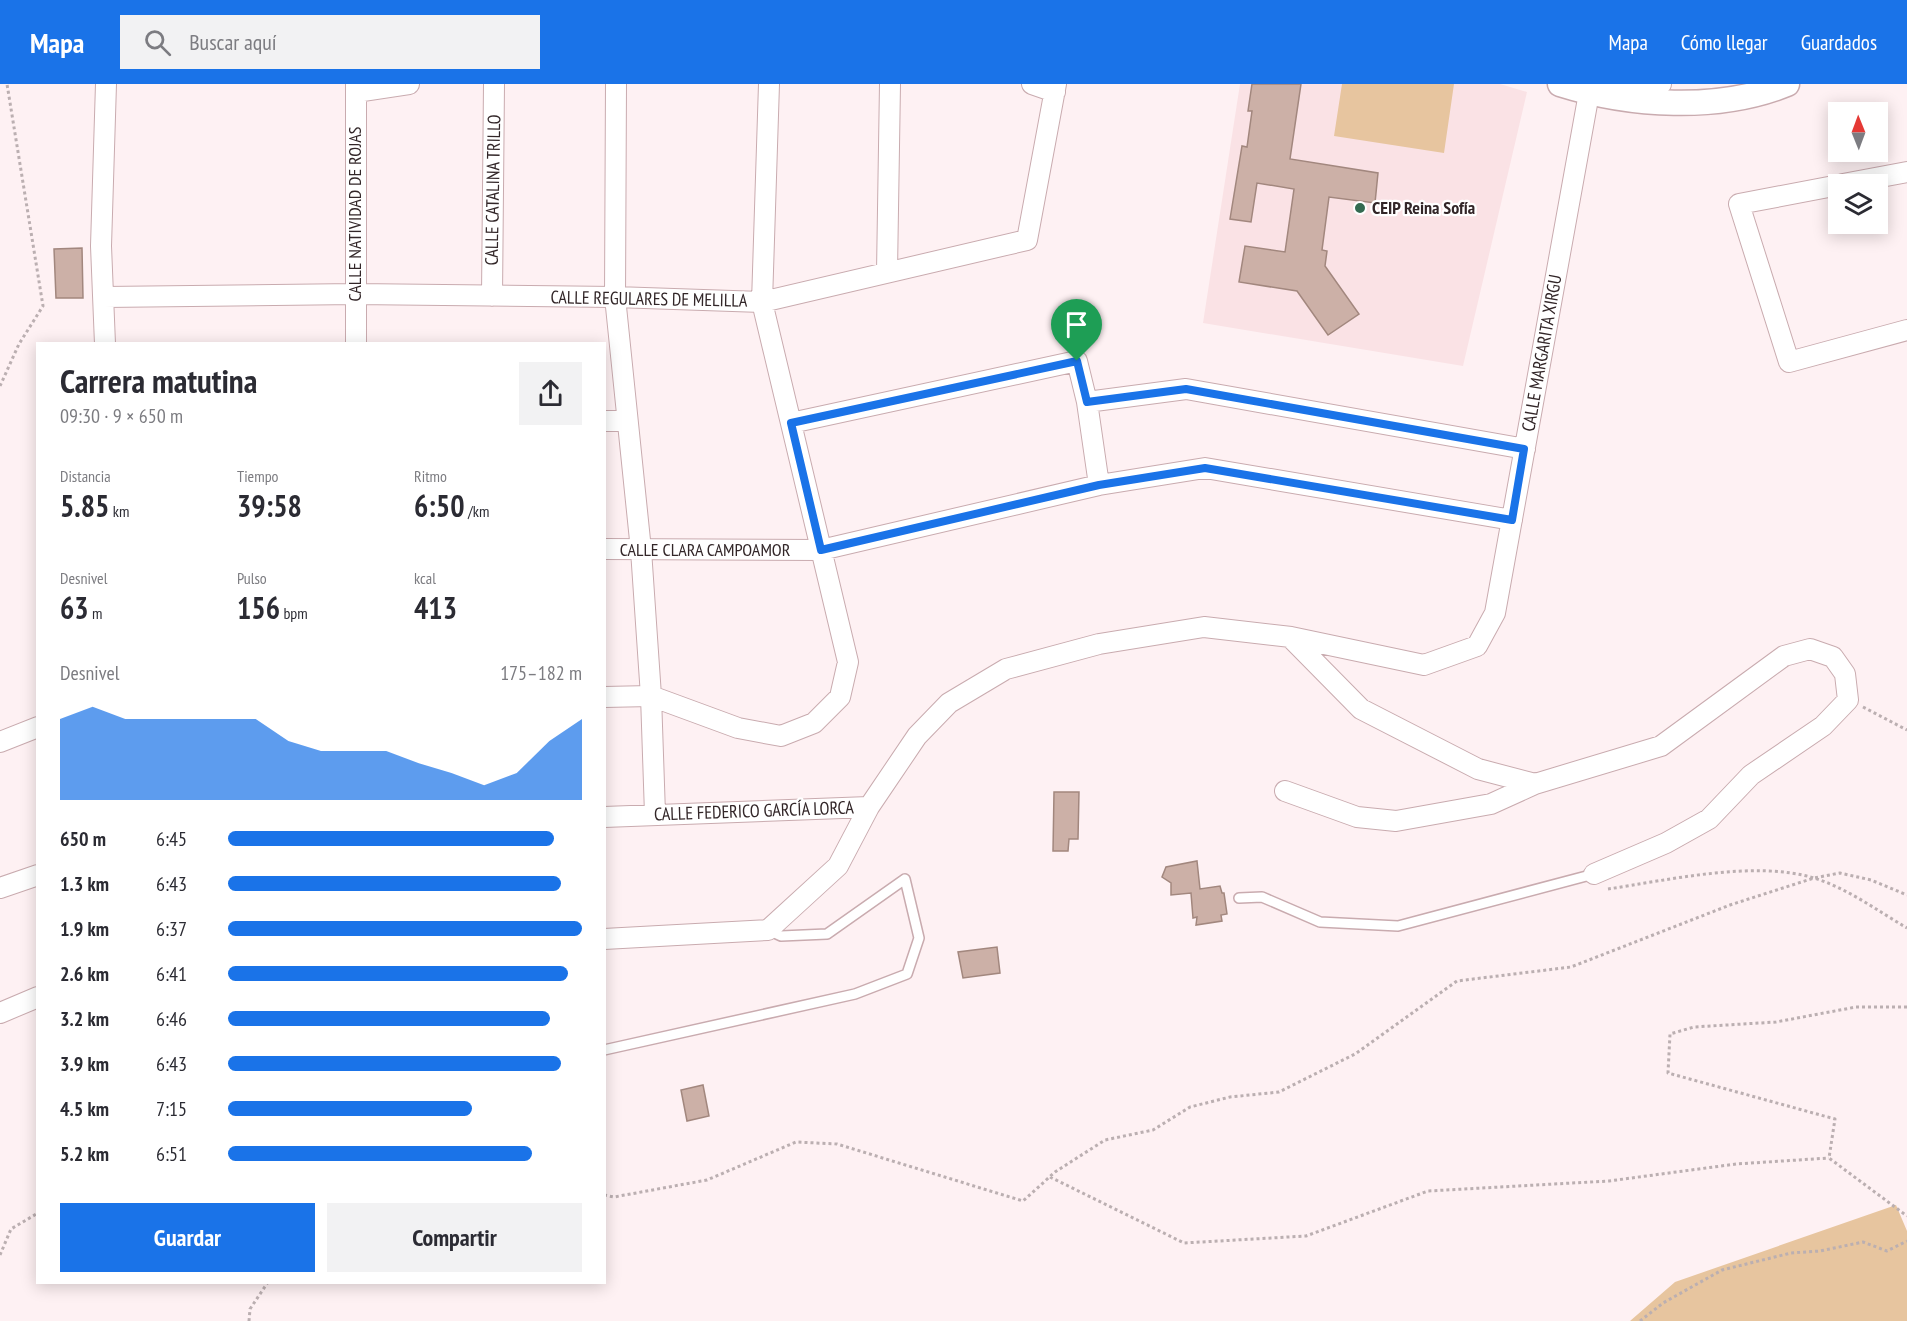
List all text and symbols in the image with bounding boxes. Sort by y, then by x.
search box [120,15,540,69]
text: Mapa [30,24,84,61]
icon: search [141,26,174,59]
text: Buscar aquí [189,28,277,56]
text: Mapa [1609,29,1648,56]
text: Cómo llegar [1681,29,1768,56]
text: Guardados [1801,29,1877,56]
north arrow [1828,102,1888,162]
map controls [1828,102,1888,234]
street label: CALLE CATALINA TRILLO [480,114,505,266]
street label: CALLE NATIVIDAD DE ROJAS [343,126,366,302]
button: layers [1828,174,1888,234]
place label: CEIP Reina Sofía [1372,196,1475,219]
marker: CEIP Reina Sofía [1353,201,1367,215]
street label: CALLE MARGARITA XIRGU [1516,273,1567,433]
street label: CALLE REGULARES DE MELILLA [550,285,748,312]
pin [1051,299,1102,361]
icon: arrive [1060,308,1093,341]
text: Carrera matutina [60,359,257,402]
button: share [519,362,582,425]
text: 09:30 · 9 × 650 m [60,403,183,429]
text: Distancia [60,466,111,486]
text: Tiempo [237,466,279,486]
text: Ritmo [414,466,447,486]
text: 5.85 [60,486,109,525]
text: 39:58 [237,486,302,525]
text: 6:50 [414,486,465,525]
text: km [109,501,129,521]
text: /km [465,501,489,521]
street label: CALLE CLARA CAMPOAMOR [620,538,791,561]
text: Desnivel [60,568,107,588]
text: Pulso [237,568,267,588]
text: kcal [414,568,436,588]
text: 63 [60,588,89,627]
text: 156 [237,588,280,627]
text: 413 [414,588,457,627]
text: m [89,603,103,623]
text: bpm [280,603,308,623]
text: Desnivel [60,660,119,686]
text: 175–182 m [500,660,582,686]
street label: CALLE FEDERICO GARCÍA LORCA [654,796,855,825]
text: 650 m [60,826,106,852]
text: 6:45 [156,826,187,852]
text: 1.3 km [60,871,109,897]
text: 6:43 [156,871,187,897]
text: 1.9 km [60,916,109,942]
text: 6:37 [156,916,187,942]
text: 2.6 km [60,961,109,987]
text: 6:41 [156,961,187,987]
text: 3.2 km [60,1006,109,1032]
text: 6:46 [156,1006,187,1032]
text: 3.9 km [60,1051,109,1077]
text: 6:43 [156,1051,187,1077]
text: 4.5 km [60,1096,109,1122]
text: 7:15 [156,1096,187,1122]
text: 5.2 km [60,1141,109,1167]
text: 6:51 [156,1141,187,1167]
button: Guardar [60,1203,315,1272]
button: Compartir [327,1203,582,1272]

